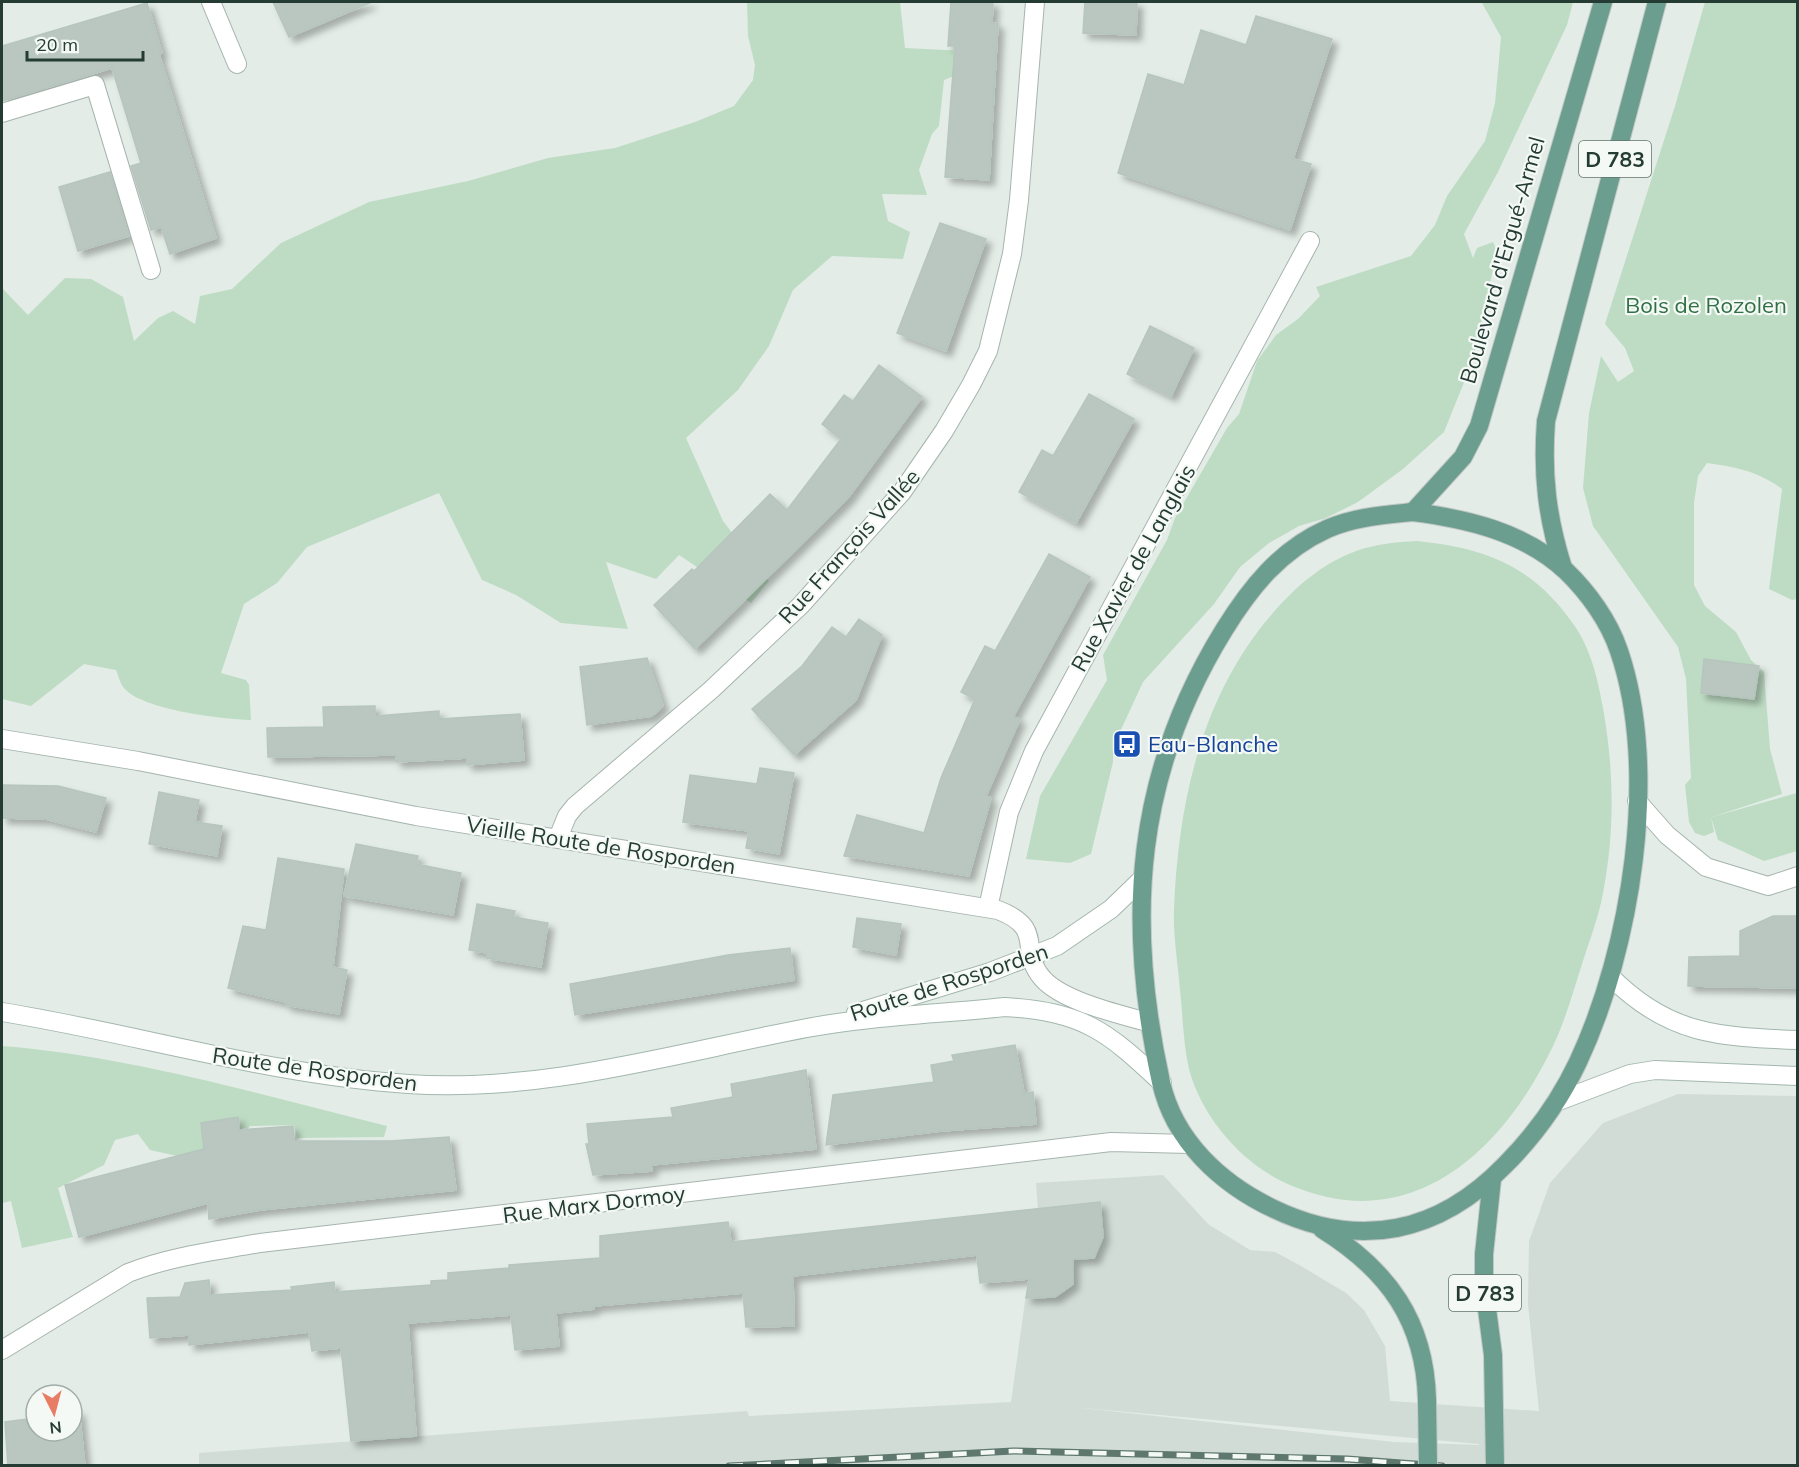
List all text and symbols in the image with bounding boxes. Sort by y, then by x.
scale bar [27,24,142,62]
text: 20 m [36,33,78,56]
street label: Boulevard d'Ergué-Armel [1453,133,1551,387]
road number: D 783 [1579,141,1651,177]
park label: Bois de Rozolen [1625,291,1787,319]
street label: Rue Xavier de Langlais [1064,460,1202,676]
street label: Rue François Vallée [772,463,926,629]
bus stop icon: Eau-Blanche [1111,728,1143,760]
place label: Eau-Blanche [1148,730,1278,758]
street label: Vieille Route de Rosporden [464,810,738,880]
street label: Route de Rosporden [846,937,1052,1027]
street label: Route de Rosporden [211,1041,419,1097]
street label: Rue Marx Dormoy [501,1179,687,1229]
road number: D 783 [1449,1275,1521,1311]
north arrow [24,1383,84,1443]
text: N [49,1417,63,1438]

